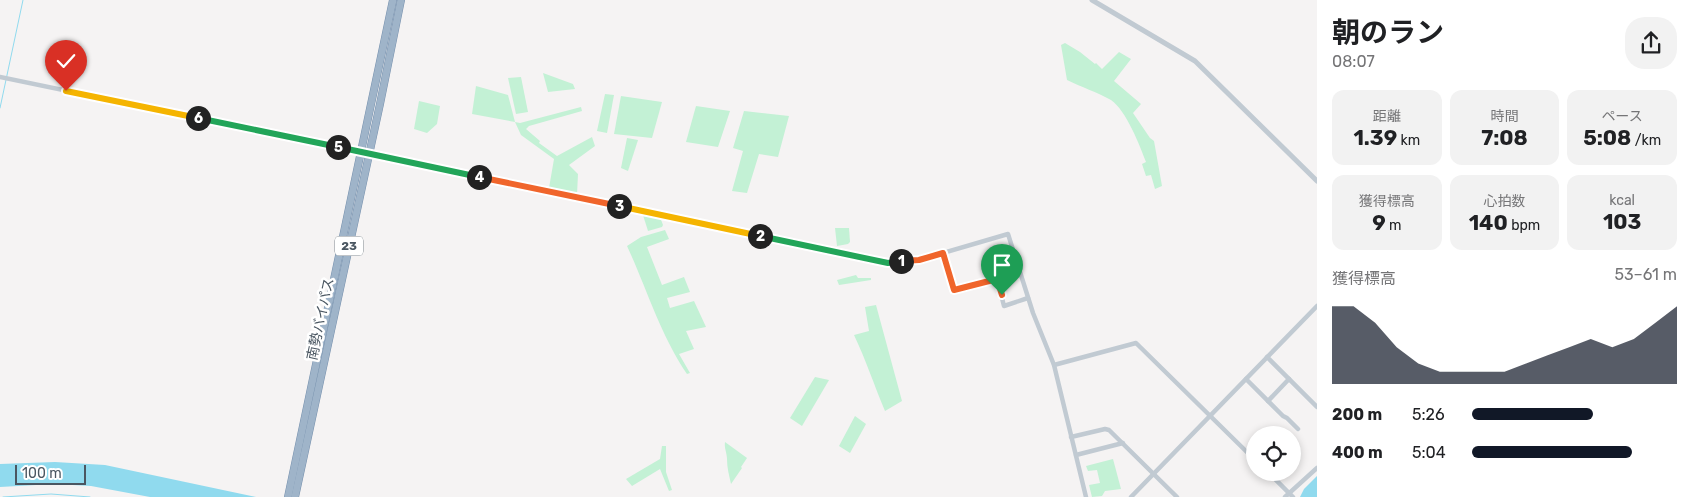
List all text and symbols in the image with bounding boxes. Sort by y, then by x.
text: 朝のラン [1332,16,1444,49]
button: share [1625,17,1677,69]
pin [45,40,87,91]
icon: check [52,47,80,75]
text: 08:07 [1332,52,1375,71]
pin: 6 [186,106,210,130]
text: 距離 [1373,108,1401,125]
text: 時間 [1490,108,1518,125]
text: ペース [1602,108,1643,125]
text: 6 [194,110,203,127]
text: 1.39 [1353,125,1397,150]
text: 7:08 [1481,125,1528,150]
text: 5:08 [1583,125,1631,150]
text: km [1397,132,1420,149]
text: /km [1631,132,1661,149]
pin: 5 [326,134,350,160]
text: 5 [334,139,343,156]
pin: 4 [466,164,492,190]
text: 4 [475,169,484,186]
text: kcal [1609,192,1635,209]
text: 獲得標高 [1359,193,1415,210]
text: 心拍数 [1483,193,1525,210]
pin: 3 [606,194,632,218]
text: 3 [615,198,624,215]
text: 103 [1603,209,1641,234]
text: 9 [1372,210,1386,235]
text: 140 [1469,210,1508,235]
text: m [1386,217,1402,234]
text: bpm [1508,217,1540,234]
pin: 2 [748,224,772,248]
text: 2 [756,228,765,245]
road number: 23 [335,237,363,256]
pin [981,244,1023,295]
pin: 1 [888,248,914,274]
icon: arrive [988,251,1016,279]
text: 1 [898,253,905,270]
text: 53–61 m [1614,265,1677,284]
text: 獲得標高 [1332,269,1396,288]
street label: 南勢バイパス [303,276,338,362]
text: 200 m [1332,405,1382,424]
text: 5:26 [1412,405,1445,424]
map controls [1246,426,1301,481]
button: locate [1246,426,1301,481]
text: 400 m [1332,443,1383,462]
text: 5:04 [1412,443,1446,462]
scale bar [15,462,86,485]
text: 100 m [22,465,62,482]

